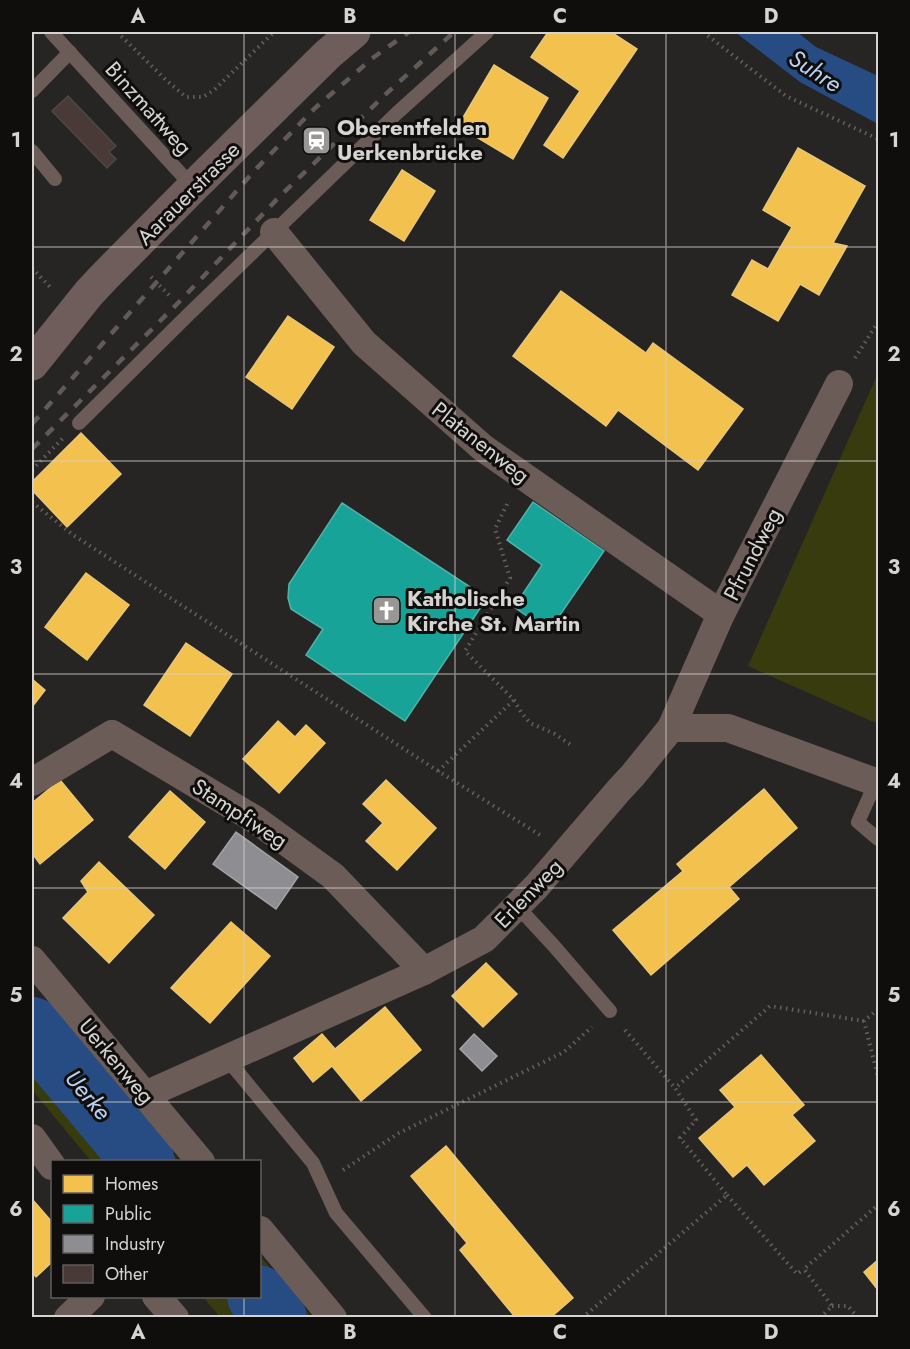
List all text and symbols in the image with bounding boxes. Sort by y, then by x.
text: A [130,2,146,31]
text: B [343,2,357,31]
text: C [553,2,567,31]
text: D [764,2,778,31]
water label: Suhre [782,40,849,101]
street label: Binzmattweg [98,54,200,162]
place label: Oberentfelden Uerkenbrücke [337,111,487,168]
station icon: Oberentfelden Uerkenbrücke [300,124,332,156]
text: 1 [11,126,21,155]
text: 1 [889,126,899,155]
street label: Aarauerstrasse [129,134,247,252]
text: 2 [9,340,23,369]
text: 2 [887,340,901,369]
street label: Platanenweg [425,394,537,490]
street label: Pfrundweg [715,502,789,606]
text: 3 [10,553,22,582]
text: 3 [888,553,900,582]
place label: Katholische Kirche St. Martin [407,582,580,639]
church icon: Katholische Kirche St. Martin [370,595,402,627]
text: 4 [9,767,23,796]
text: 4 [887,767,901,796]
street label: Stampfiweg [186,770,294,856]
street label: Erlenweg [487,851,569,935]
text: 5 [10,981,23,1010]
text: 5 [888,981,901,1010]
street label: Uerkenweg [74,1013,160,1109]
water label: Uerke [59,1064,117,1126]
legend [51,1160,261,1298]
text: Homes [105,1171,158,1197]
text: 6 [9,1195,23,1224]
text: 6 [887,1195,901,1224]
text: Public [105,1201,152,1227]
text: Industry [105,1231,165,1257]
text: Other [105,1261,149,1287]
text: A [130,1318,146,1347]
text: B [343,1318,357,1347]
text: C [553,1318,567,1347]
text: D [764,1318,778,1347]

